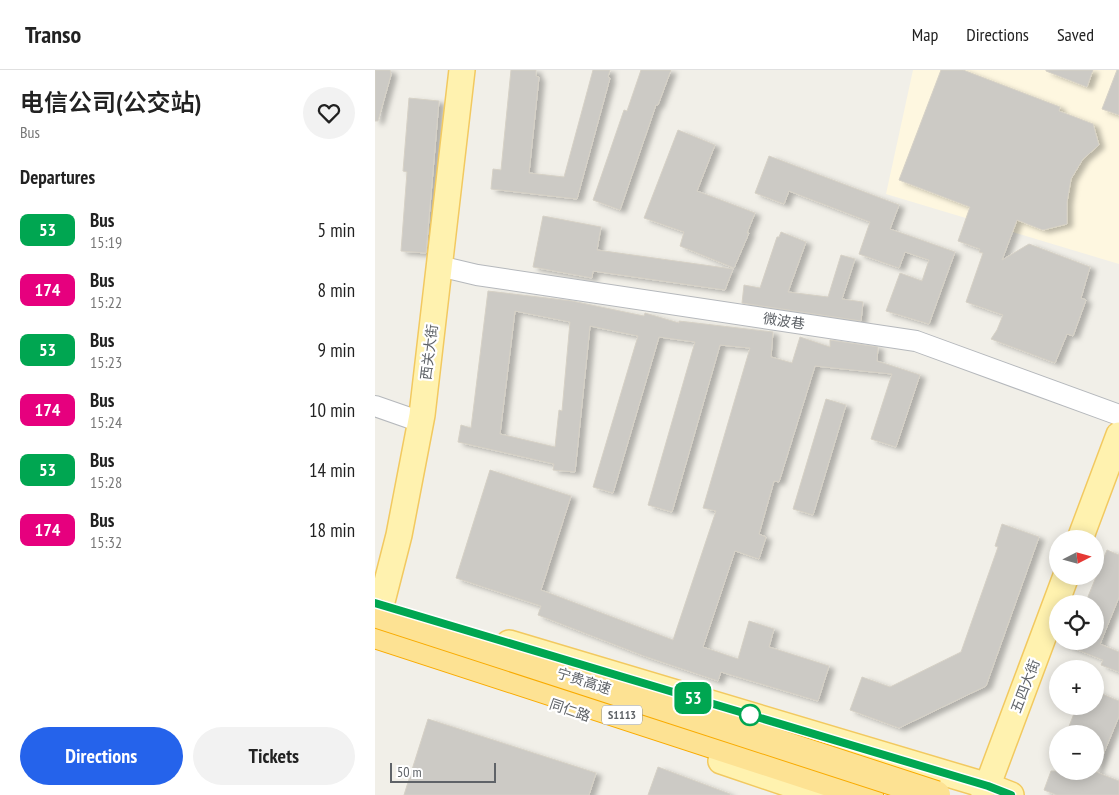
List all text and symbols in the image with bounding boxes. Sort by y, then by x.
text: Transo [25,19,81,50]
text: Map [912,23,938,46]
text: Directions [966,23,1029,46]
text: Saved [1057,23,1094,46]
text: 电信公司(公交站) [20,87,201,118]
button: heart [303,87,355,139]
text: Bus [20,122,40,142]
text: Departures [20,165,95,189]
text: Bus [90,208,114,232]
text: 53 [39,218,56,241]
text: 5 min [318,218,355,242]
text: 15:19 [90,232,122,252]
text: Bus [90,268,114,292]
text: 174 [35,278,60,301]
text: 8 min [318,278,355,302]
text: 15:22 [90,292,122,312]
street label: 微波巷 [762,309,806,333]
street label: 西关大街 [417,323,441,381]
text: Bus [90,328,114,352]
text: 53 [39,338,56,361]
text: 9 min [318,338,355,362]
text: 15:23 [90,352,122,372]
text: Bus [90,388,114,412]
text: 174 [35,398,60,421]
text: 10 min [309,398,355,422]
text: 15:24 [90,412,122,432]
text: Bus [90,448,114,472]
text: 53 [39,458,56,481]
text: 14 min [309,458,355,482]
text: 15:28 [90,472,122,492]
text: Bus [90,508,114,532]
text: 174 [35,518,60,541]
text: 18 min [309,518,355,542]
north arrow [1049,530,1104,585]
map controls [1049,530,1104,780]
text: 15:32 [90,532,122,552]
button: locate [1049,595,1104,650]
street label: 五四大街 [1007,657,1043,715]
button: + [1049,660,1104,715]
street label: 宁贵高速 [555,664,613,698]
line badge: 53 [671,682,715,714]
text: 53 [684,686,702,709]
street label: 同仁路 [547,695,593,725]
unlabelled marker [739,704,761,726]
road number: S1113 [602,706,642,724]
button: − [1049,725,1104,780]
button: Directions [20,727,183,785]
button: Tickets [193,727,355,785]
scale bar [390,760,496,783]
text: 50 m [397,763,422,781]

